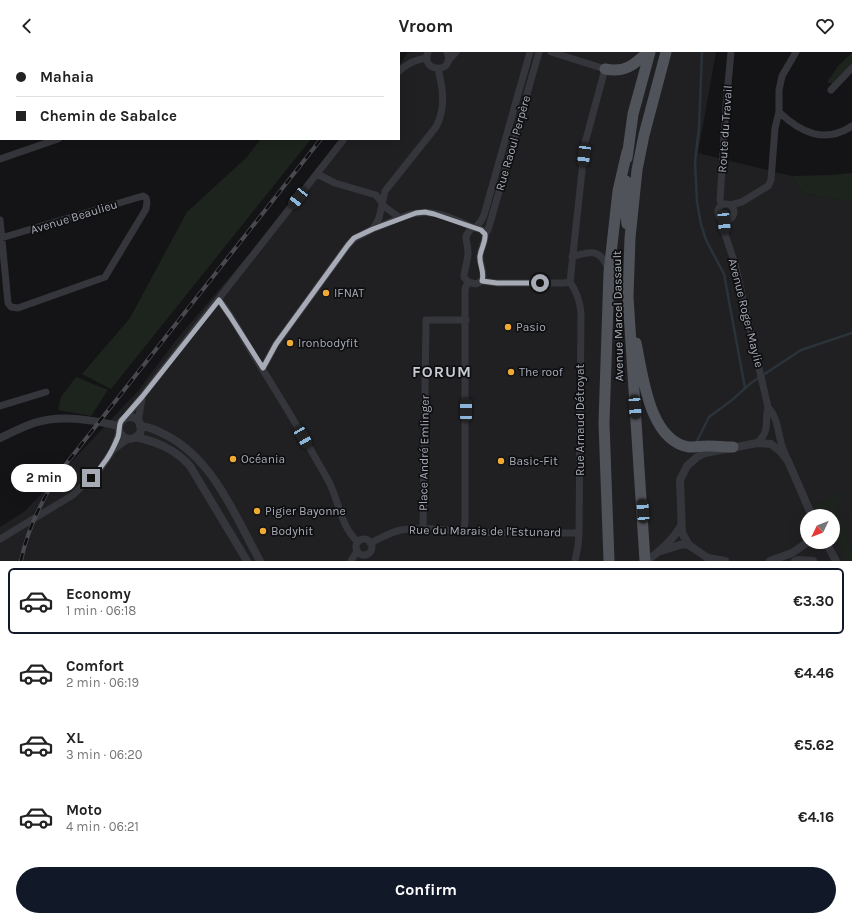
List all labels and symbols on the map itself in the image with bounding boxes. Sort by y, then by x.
street label: Route du Travail [715,85,735,173]
street label: Rue Raoul Perpère [493,94,533,192]
car [577,142,591,168]
car [286,185,310,211]
street label: Avenue Beaulieu [29,197,119,237]
car [717,210,731,234]
street label: Avenue Marcel Dassault [610,250,626,382]
street label: Avenue Roger Maylie [726,257,766,369]
route start [531,274,549,292]
place label: IFNAT [334,286,364,300]
marker: IFNAT [321,288,331,298]
place label: Pasio [516,320,546,334]
marker: Pasio [503,322,513,332]
place label: Ironbodyfit [298,336,359,350]
marker: Ironbodyfit [285,338,295,348]
district label: FORUM [412,362,472,381]
street label: Rue Arnaud Détroyat [573,363,587,476]
place label: The roof [519,365,564,379]
marker: The roof [506,367,516,377]
street label: Place André Emlinger [416,394,432,511]
car [628,395,642,419]
car [460,398,472,422]
car [292,424,314,450]
place label: Océania [241,452,285,466]
marker: Océania [228,454,238,464]
place label: Basic-Fit [509,454,558,468]
marker: Basic-Fit [496,456,506,466]
callout: 2 min [11,464,77,492]
route end [82,469,100,487]
car [636,499,650,523]
place label: Pigier Bayonne [265,504,346,518]
marker: Pigier Bayonne [252,506,262,516]
north arrow [800,509,840,549]
street label: Rue du Marais de l'Estunard [409,523,561,539]
place label: Bodyhit [271,524,314,538]
marker: Bodyhit [258,526,268,536]

